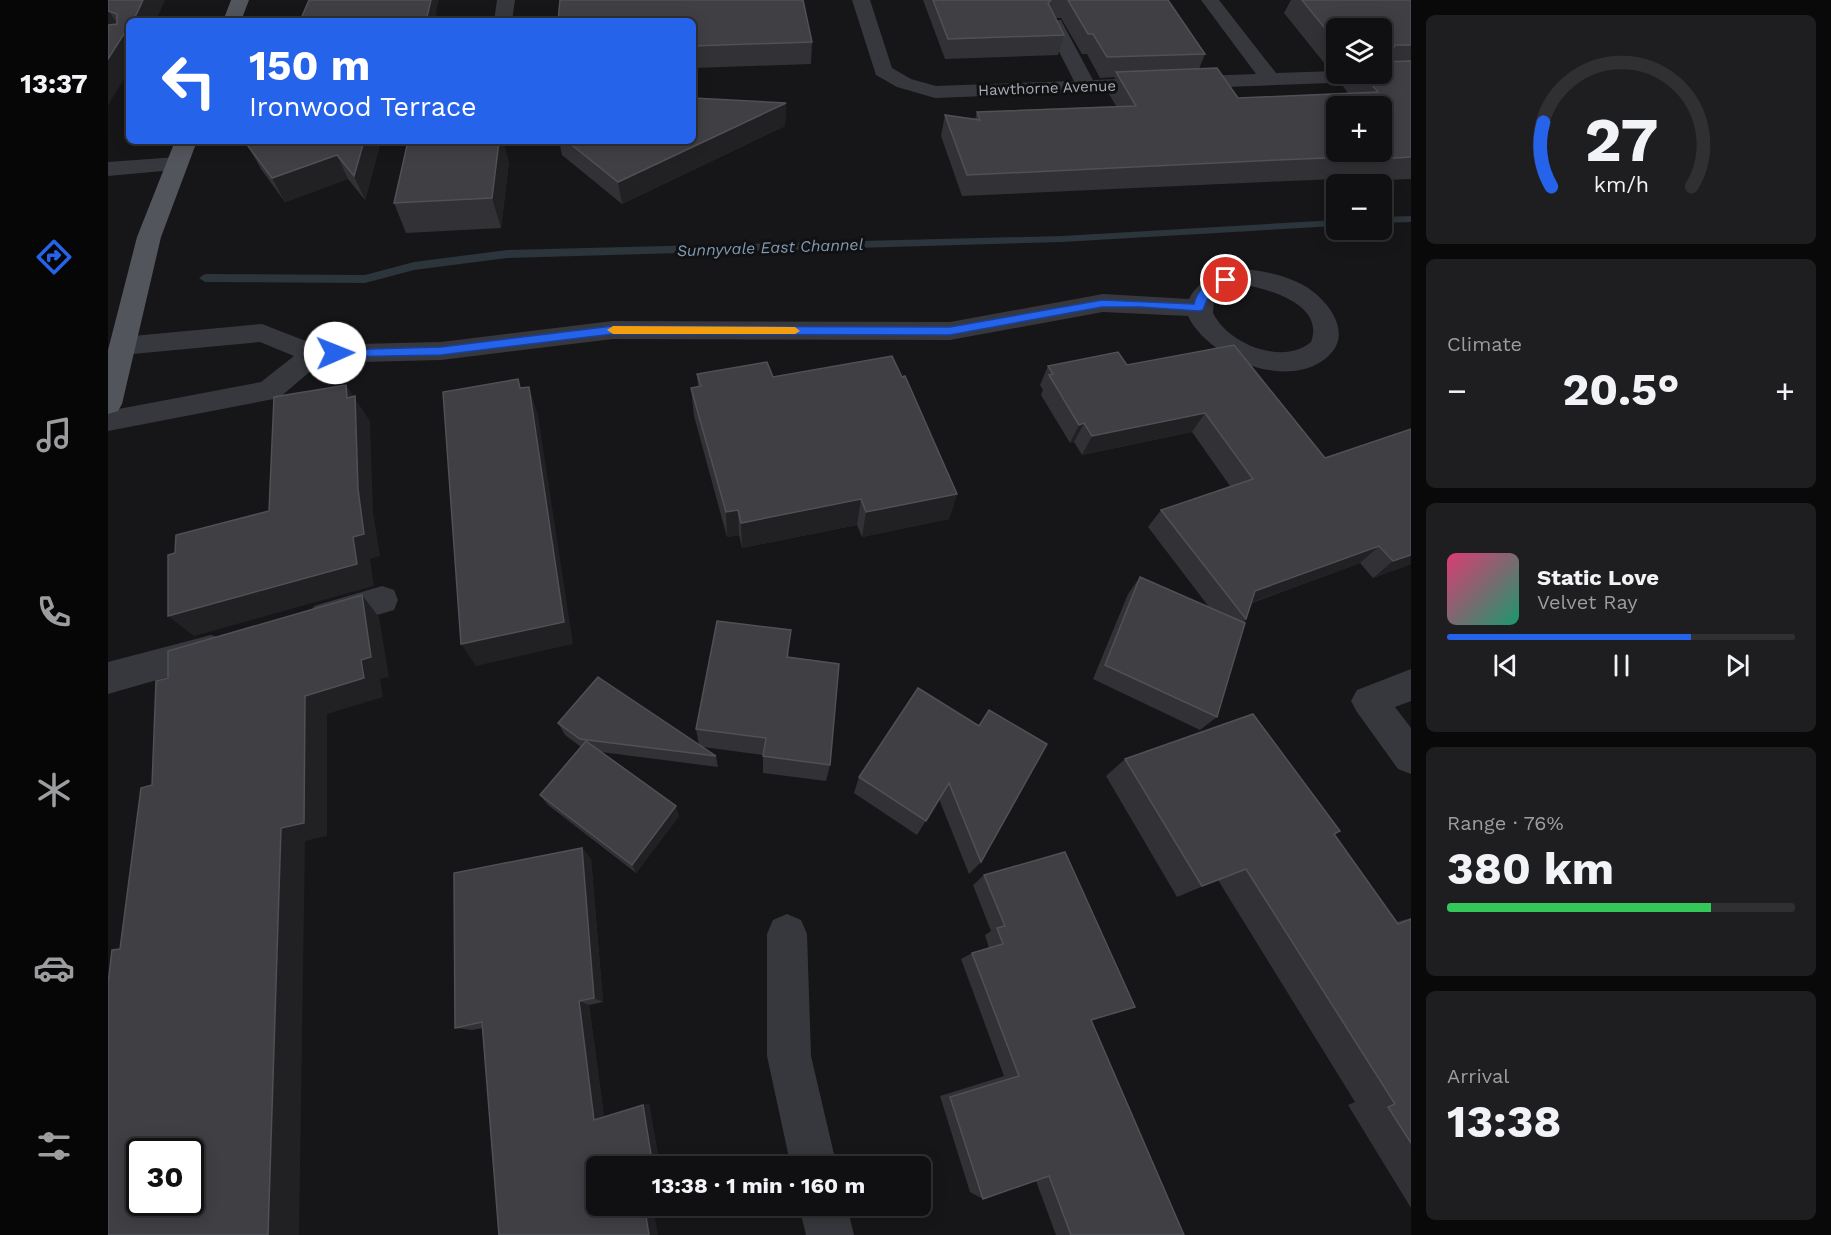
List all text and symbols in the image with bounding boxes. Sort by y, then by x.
map controls [1326,18,1392,240]
button: layers [1326,18,1392,84]
text: 150 m [249,41,370,90]
icon: left [150,42,228,120]
text: 13:37 [20,68,88,100]
street label: Hawthorne Avenue [978,77,1116,99]
text: Ironwood Terrace [249,91,477,123]
button: + [1326,96,1392,162]
text: 27 [1584,103,1658,176]
text: km/h [1593,172,1649,197]
button: − [1326,174,1392,240]
water label: Sunnyvale East Channel [676,235,864,260]
icon: directions [33,236,75,278]
pin [1200,254,1251,305]
icon: arrive [1209,263,1242,296]
position arrow [303,321,367,385]
text: Climate [1447,332,1522,356]
text: 20.5° [1563,363,1679,416]
text: − [1447,371,1467,410]
text: + [1775,371,1795,410]
icon: music [33,414,75,456]
text: Static Love [1537,565,1659,590]
text: Velvet Ray [1537,590,1638,614]
icon: phone [33,591,75,633]
icon: previous [1489,649,1522,682]
icon: pause [1605,649,1638,682]
icon: next [1721,649,1754,682]
icon: climate [33,769,75,811]
text: Range · 76% [1447,811,1564,835]
text: 380 km [1447,842,1614,895]
icon: car [33,947,75,989]
text: Arrival [1447,1064,1509,1088]
text: 13:38 [1447,1095,1562,1148]
icon: filters [33,1125,75,1167]
speed limit sign: 30 [126,1138,204,1216]
text: 13:38 · 1 min · 160 m [652,1173,865,1198]

